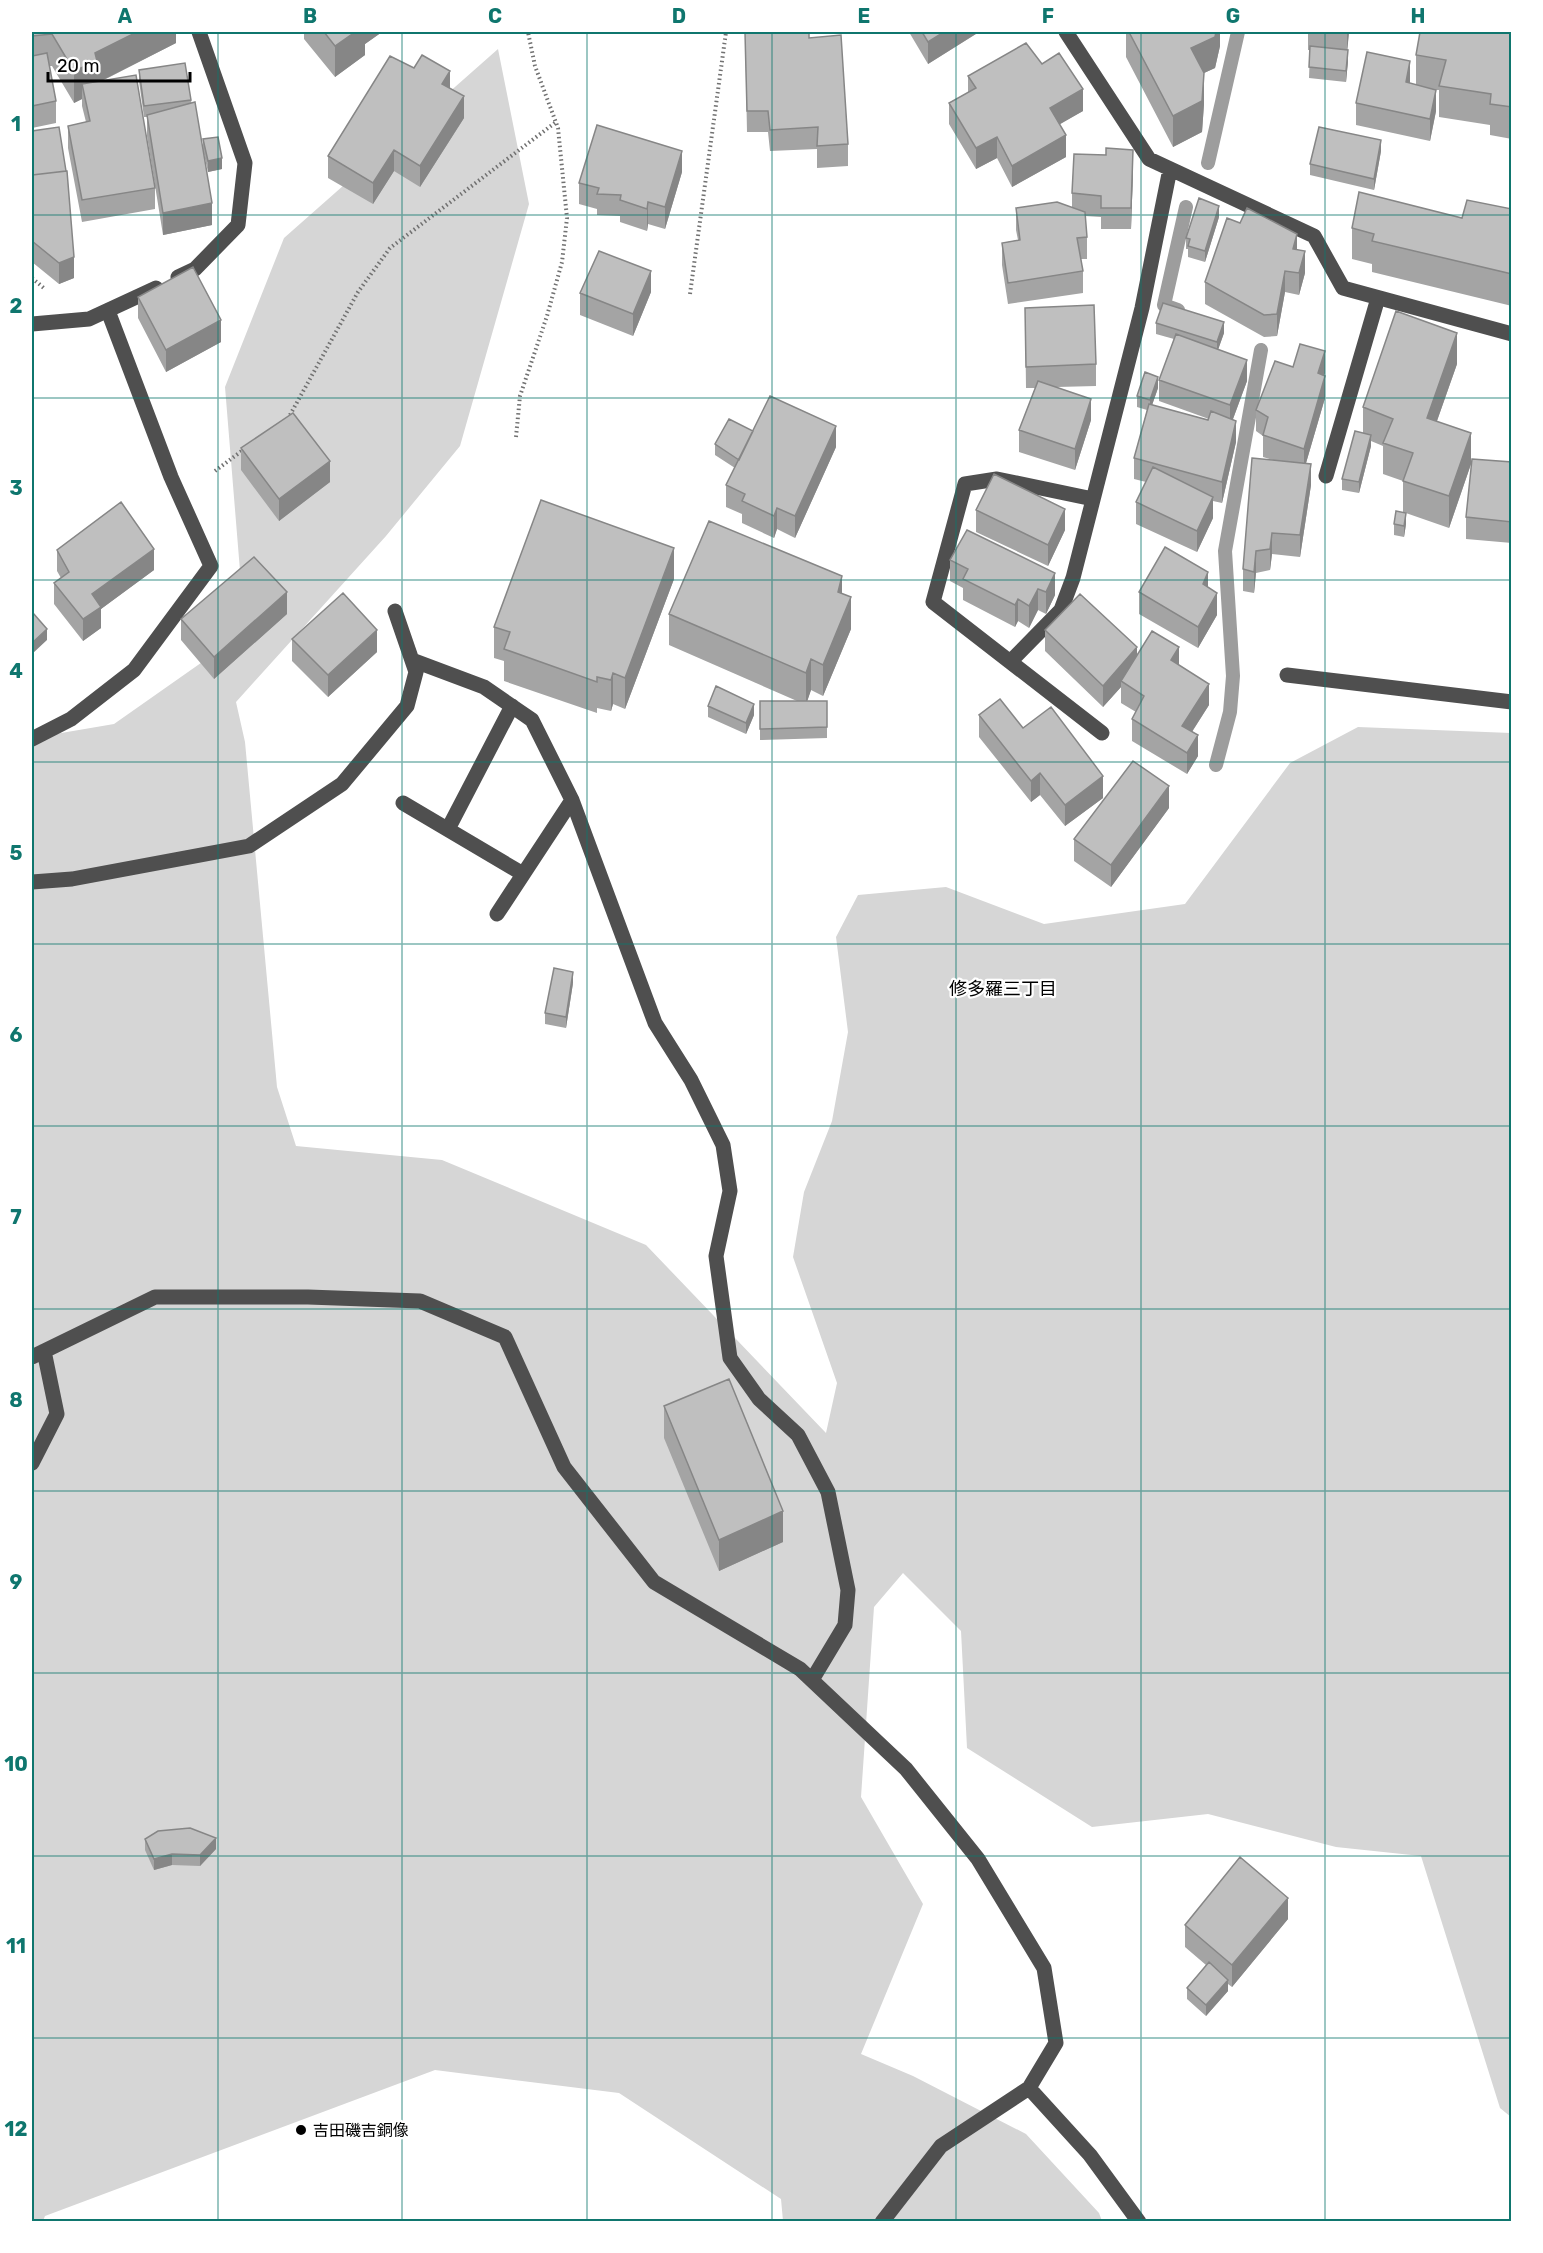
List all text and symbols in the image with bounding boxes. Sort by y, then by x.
text: A [118,4,133,28]
text: B [303,4,317,28]
text: C [488,4,502,28]
text: D [672,4,686,28]
text: E [858,4,870,28]
text: F [1042,4,1054,28]
text: G [1226,4,1240,28]
text: H [1411,4,1425,28]
scale bar [48,45,190,83]
text: 20 m [57,55,99,77]
text: 1 [11,112,21,136]
text: 2 [10,294,23,318]
text: 3 [9,476,23,500]
text: 4 [9,659,23,683]
text: 5 [10,841,23,865]
district label: 修多羅三丁目 [949,978,1057,1000]
text: 6 [9,1023,23,1047]
text: 7 [10,1205,22,1229]
text: 8 [9,1388,23,1412]
text: 9 [10,1570,23,1594]
text: 10 [4,1752,28,1776]
text: 11 [6,1934,26,1958]
text: 12 [5,2117,27,2141]
place label: 吉田磯吉銅像 [313,2121,409,2140]
marker: 吉田磯吉銅像 [294,2123,308,2137]

